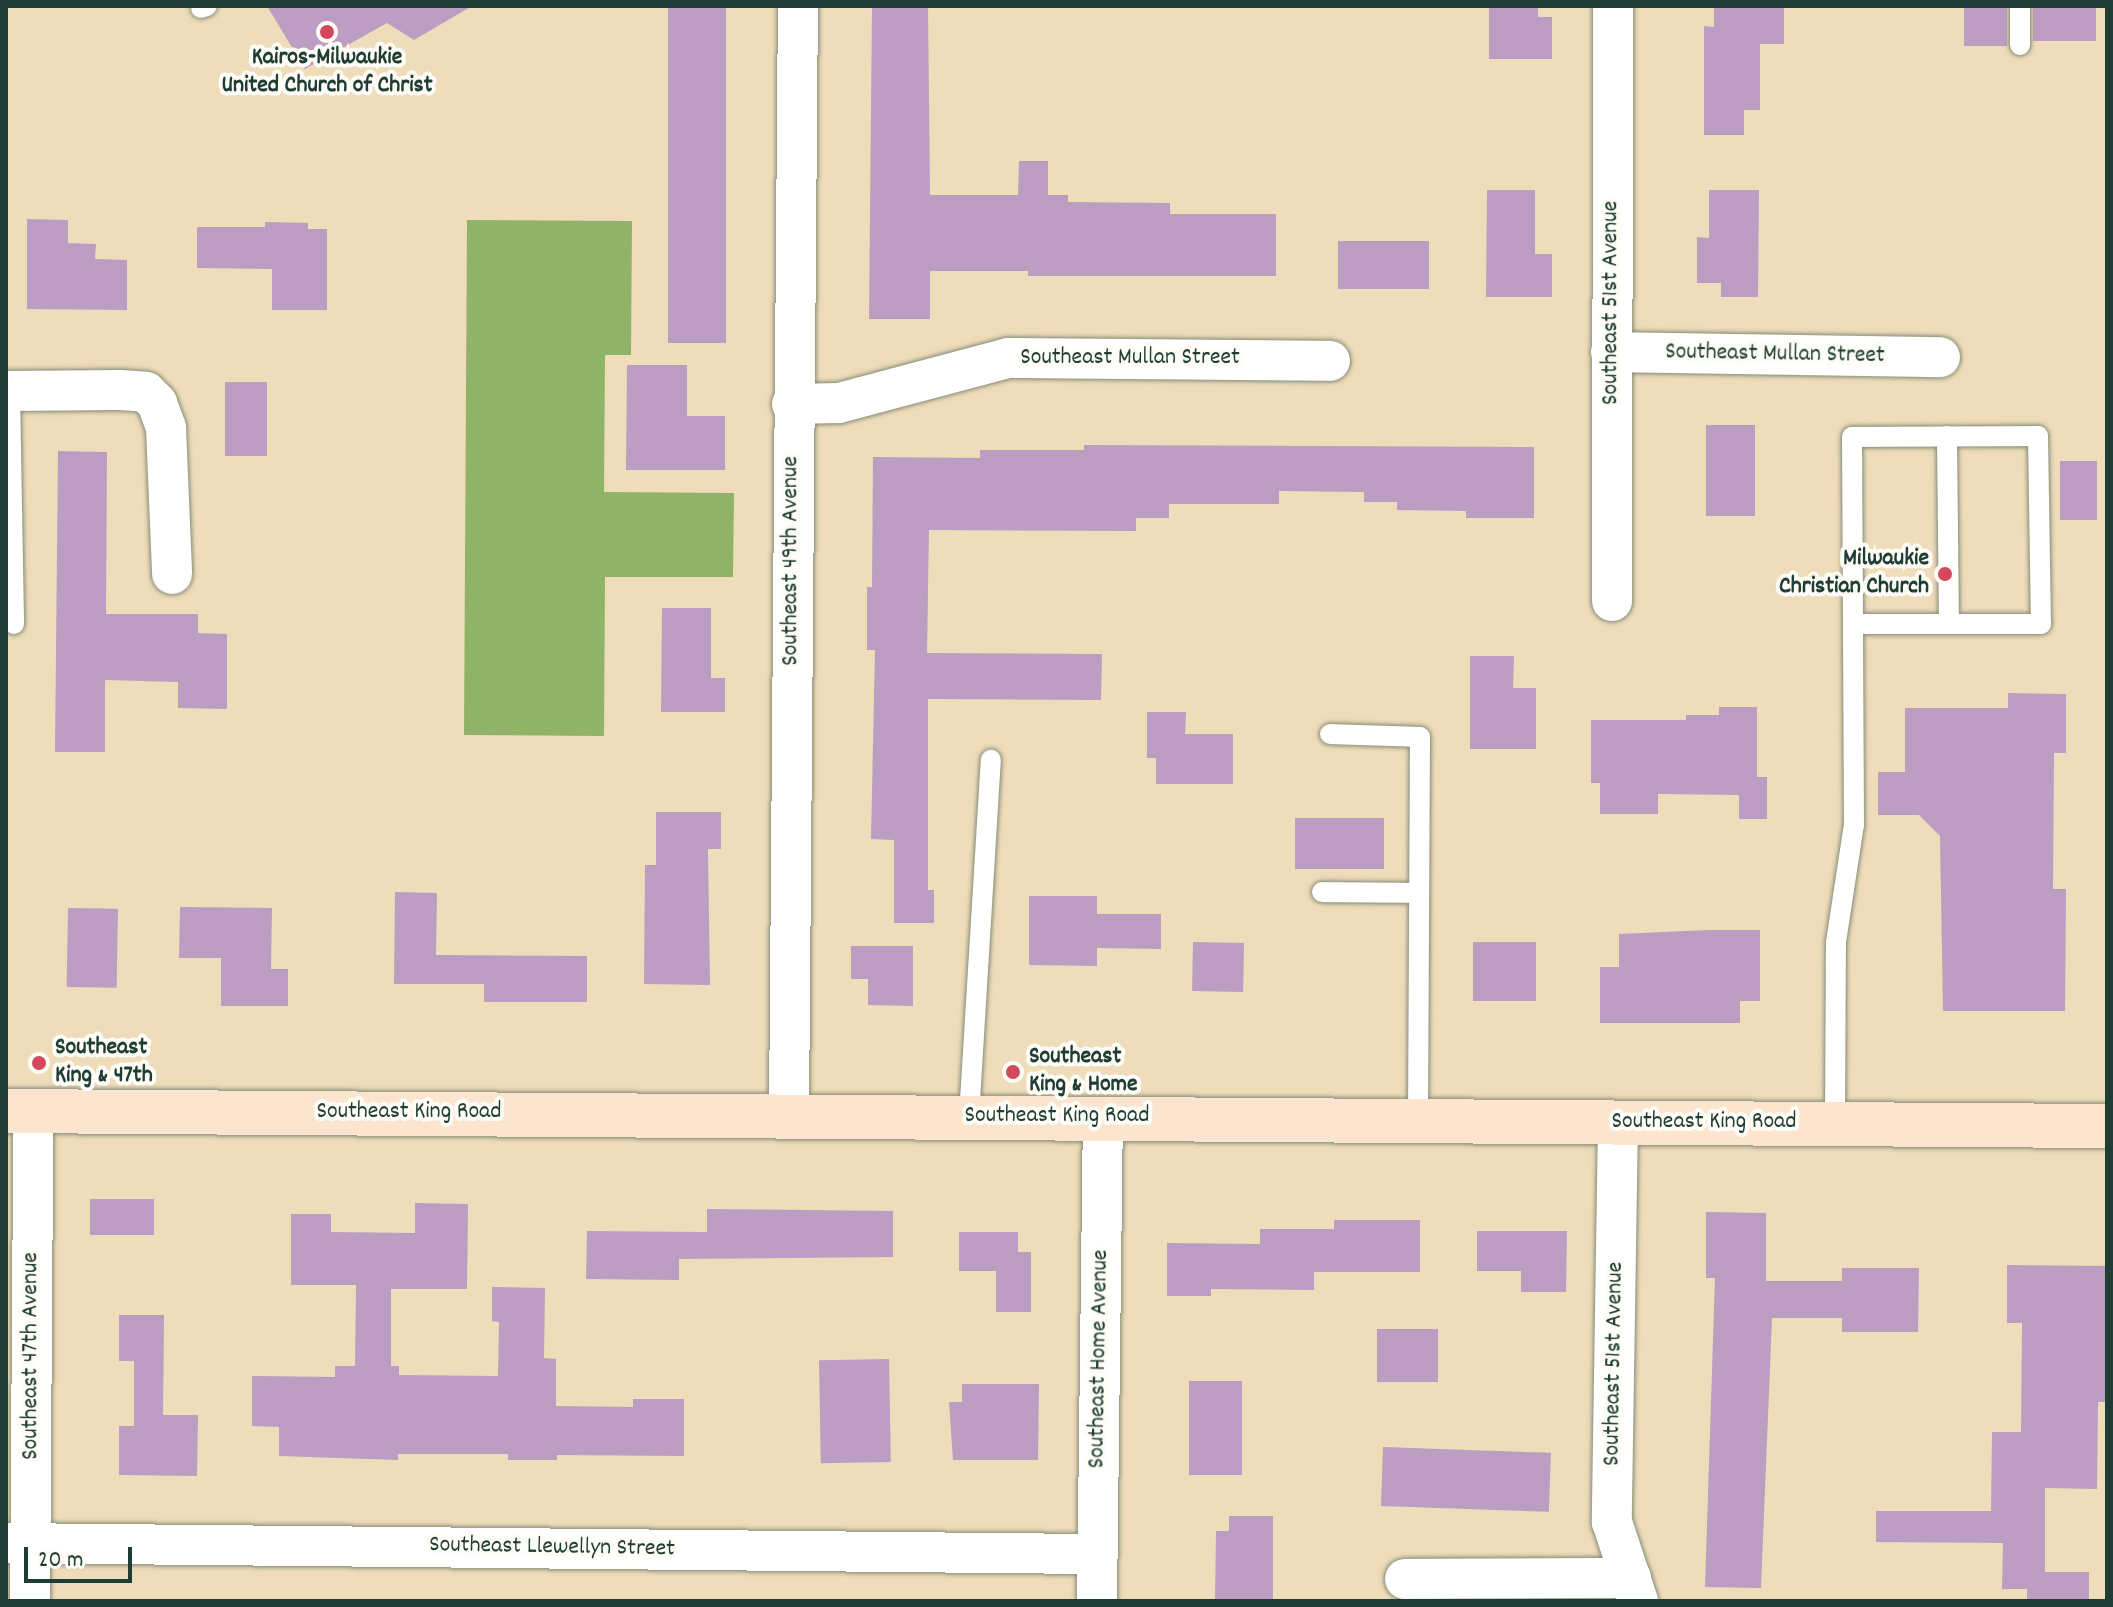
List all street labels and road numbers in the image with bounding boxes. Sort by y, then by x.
street label: Southeast 51st Avenue [1598,201,1626,405]
street label: Southeast Mullan Street [1665,339,1885,371]
street label: Southeast Mullan Street [1020,345,1240,373]
street label: Southeast 49th Avenue [778,456,806,666]
street label: Southeast King Road [316,1099,502,1127]
street label: Southeast King Road [964,1103,1150,1131]
street label: Southeast King Road [1611,1109,1797,1137]
street label: Southeast Home Avenue [1084,1249,1116,1469]
street label: Southeast 47th Avenue [18,1252,46,1460]
street label: Southeast 51st Avenue [1599,1262,1631,1466]
street label: Southeast Llewellyn Street [429,1531,675,1565]

